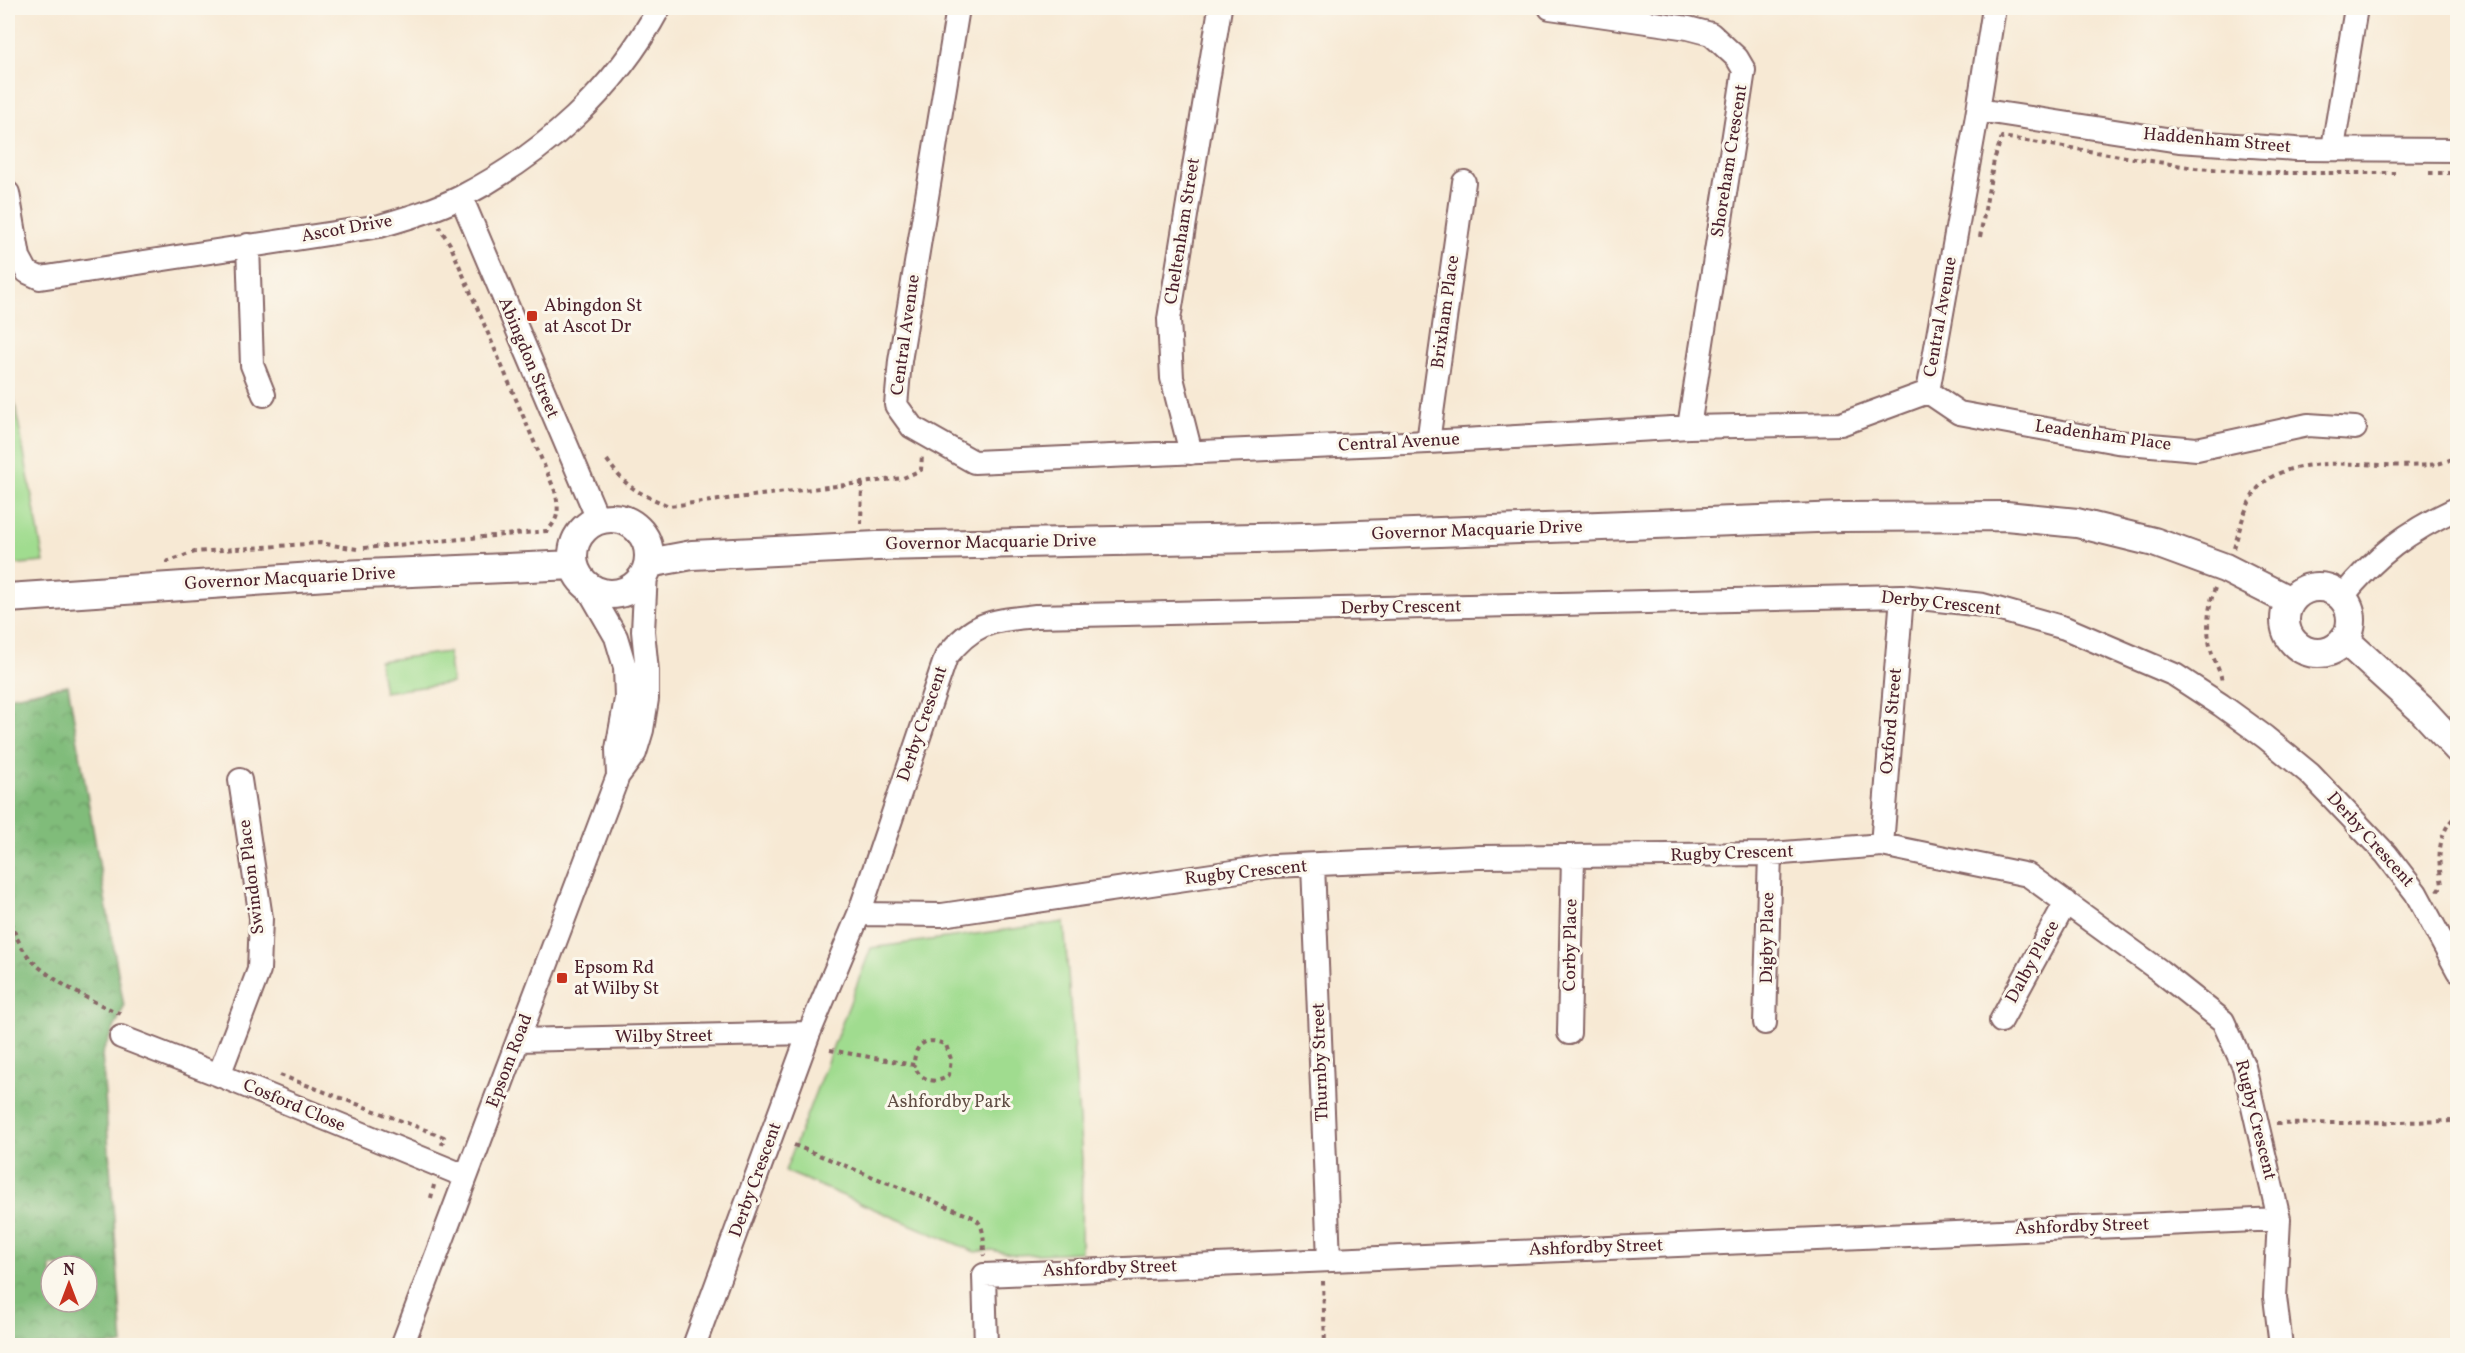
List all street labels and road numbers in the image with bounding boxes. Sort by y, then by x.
street label: Shoreham Crescent [1706,83,1754,239]
street label: Haddenham Street [2142,122,2292,160]
street label: Cheltenham Street [1159,156,1207,306]
street label: Ascot Drive [300,209,394,249]
street label: Brixham Place [1426,254,1466,370]
street label: Central Avenue [1918,255,1964,379]
street label: Central Avenue [885,273,927,397]
street label: Abingdon Street [491,294,565,422]
street label: Leadenham Place [2033,414,2173,458]
street label: Central Avenue [1338,427,1460,459]
street label: Governor Macquarie Drive [1371,515,1583,547]
street label: Governor Macquarie Drive [885,529,1097,557]
street label: Governor Macquarie Drive [184,561,396,597]
street label: Derby Crescent [1880,585,2002,623]
street label: Derby Crescent [1340,594,1462,622]
street label: Derby Crescent [892,663,954,785]
street label: Oxford Street [1875,667,1909,775]
street label: Derby Crescent [2320,787,2420,893]
street label: Swindon Place [233,818,271,936]
street label: Rugby Crescent [1670,839,1794,869]
street label: Rugby Crescent [1183,854,1309,892]
street label: Digby Place [1755,892,1781,984]
street label: Corby Place [1558,898,1584,992]
street label: Dalby Place [2000,916,2066,1008]
street label: Thurnby Street [1306,1002,1336,1122]
street label: Epsom Road [481,1010,539,1112]
street label: Wilby Street [615,1024,713,1050]
street label: Rugby Crescent [2228,1057,2282,1183]
street label: Cosford Close [239,1073,349,1139]
street label: Derby Crescent [724,1119,788,1241]
street label: Ashfordby Street [2015,1212,2149,1242]
street label: Ashfordby Street [1529,1233,1663,1263]
street label: Ashfordby Street [1043,1254,1177,1284]

